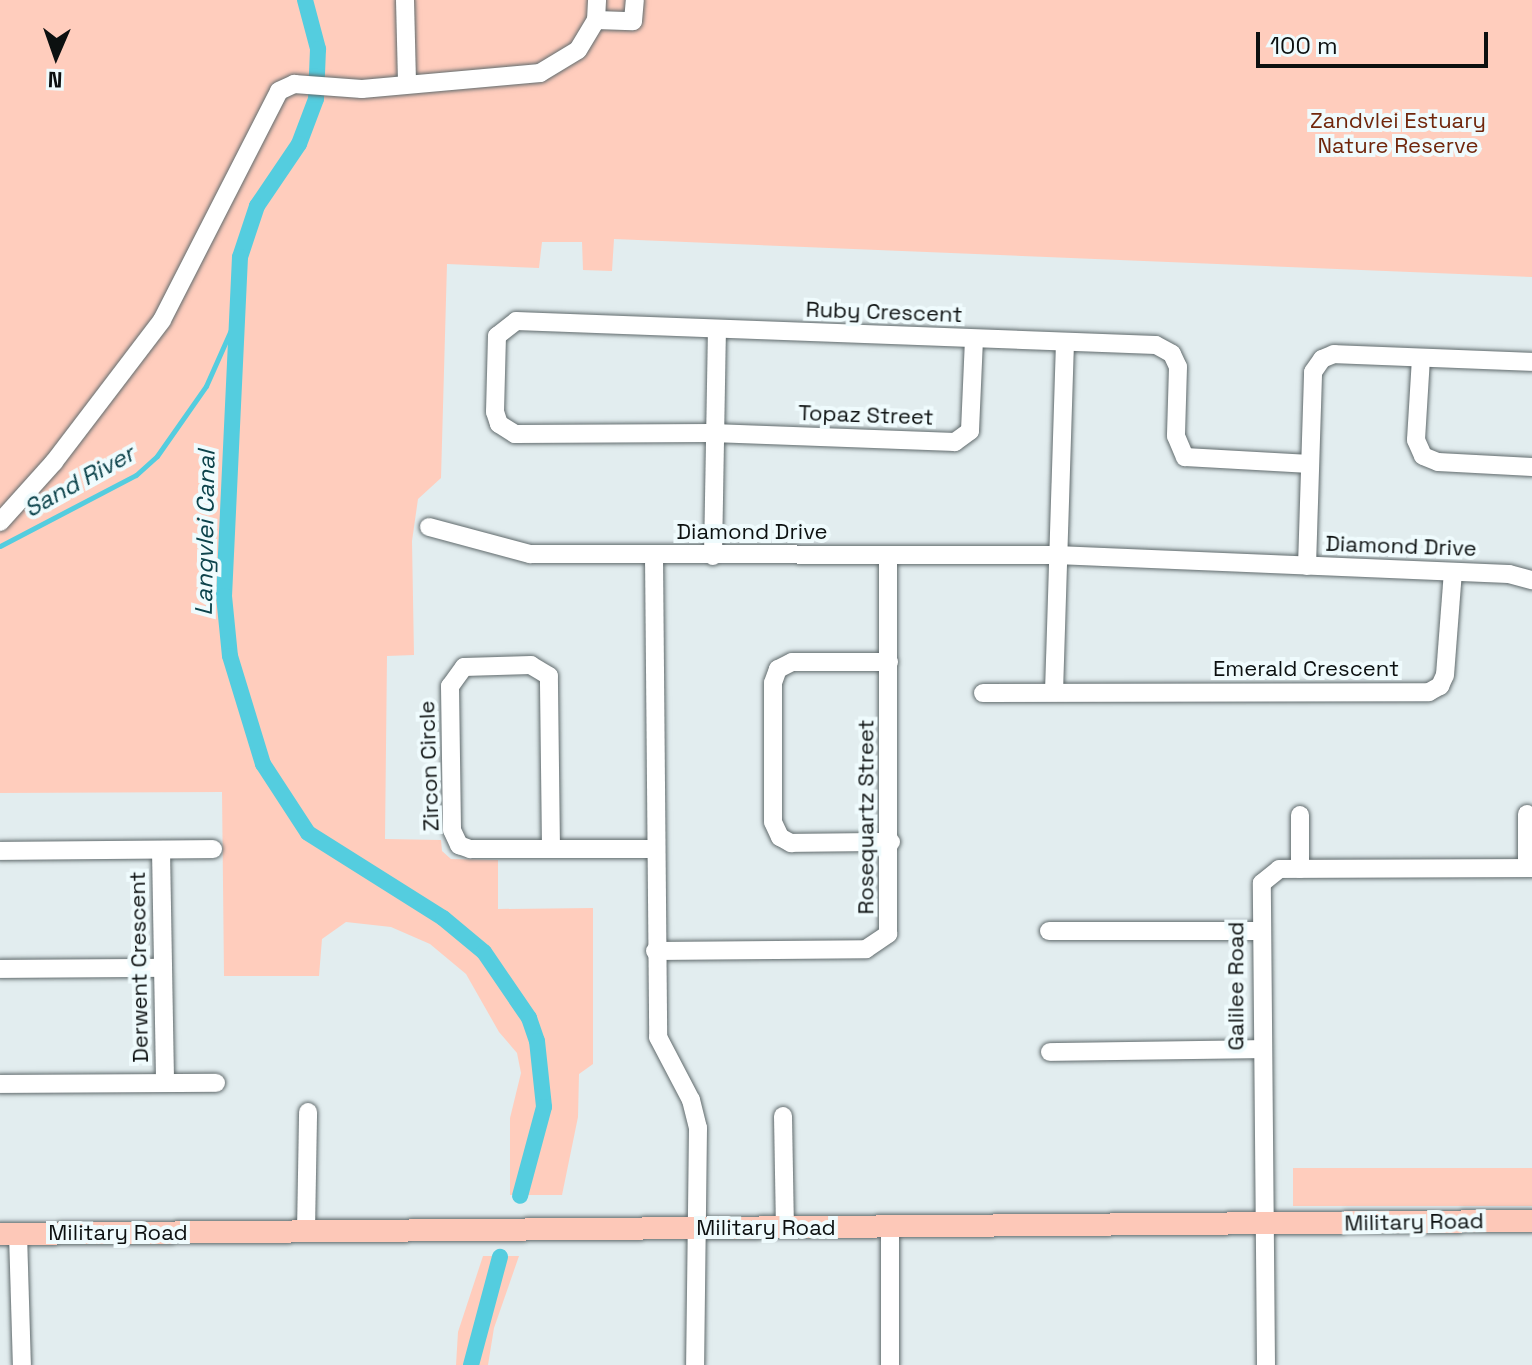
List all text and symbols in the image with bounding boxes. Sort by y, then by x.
north arrow [16,16,96,96]
scale bar [1260,16,1492,66]
text: 100 m [1270,30,1338,61]
text: N [47,66,63,94]
park label: Zandvlei Estuary Nature Reserve [1310,107,1486,158]
street label: Ruby Crescent [805,296,963,328]
street label: Topaz Street [798,399,934,431]
water label: Sand River [19,439,139,523]
water label: Langvlei Canal [189,450,221,616]
street label: Diamond Drive [676,519,828,545]
street label: Diamond Drive [1325,530,1477,562]
street label: Emerald Crescent [1213,656,1399,682]
street label: Zircon Circle [414,700,444,832]
street label: Rosequartz Street [853,719,879,915]
street label: Derwent Crescent [124,871,154,1063]
street label: Galilee Road [1223,921,1249,1051]
street label: Military Road [1344,1208,1484,1236]
street label: Military Road [696,1215,836,1241]
street label: Military Road [48,1220,188,1246]

